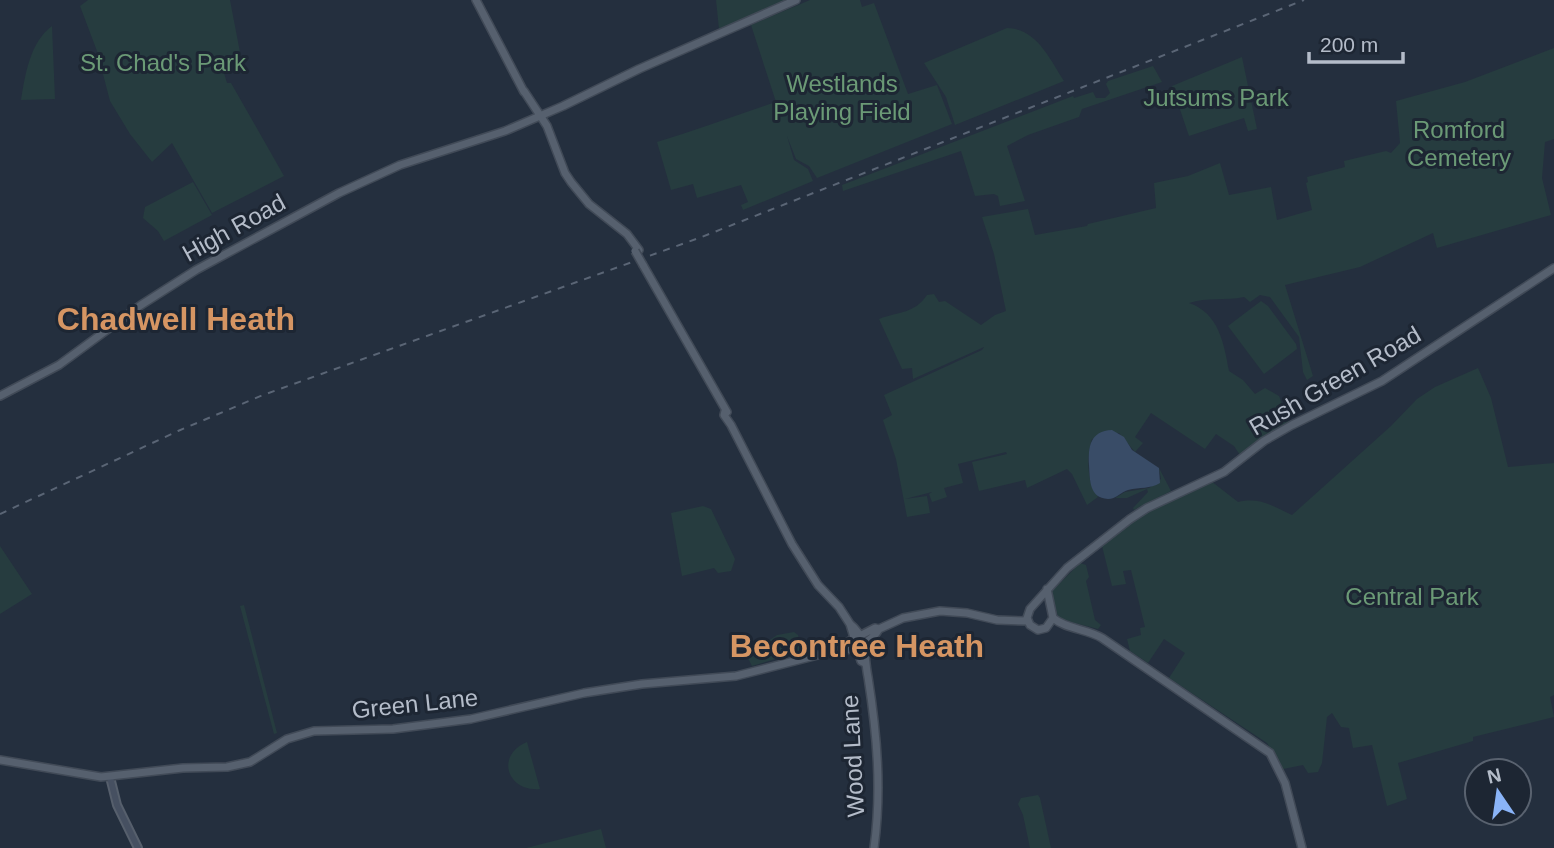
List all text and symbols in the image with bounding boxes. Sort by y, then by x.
scale bar [1309,21,1404,65]
text: 200 m [1320,33,1378,56]
park label: St. Chad's Park [80,49,247,76]
park label: Westlands Playing Field [773,70,911,125]
park label: Jutsums Park [1143,84,1290,111]
park label: Romford Cemetery [1407,116,1511,171]
street label: High Road [178,188,290,267]
district label: Chadwell Heath [57,301,295,337]
street label: Rush Green Road [1244,321,1425,441]
park label: Central Park [1345,583,1480,610]
district label: Becontree Heath [730,628,984,664]
street label: Green Lane [351,683,479,724]
street label: Wood Lane [836,694,869,818]
north arrow [1463,757,1533,827]
text: N [1485,764,1503,788]

